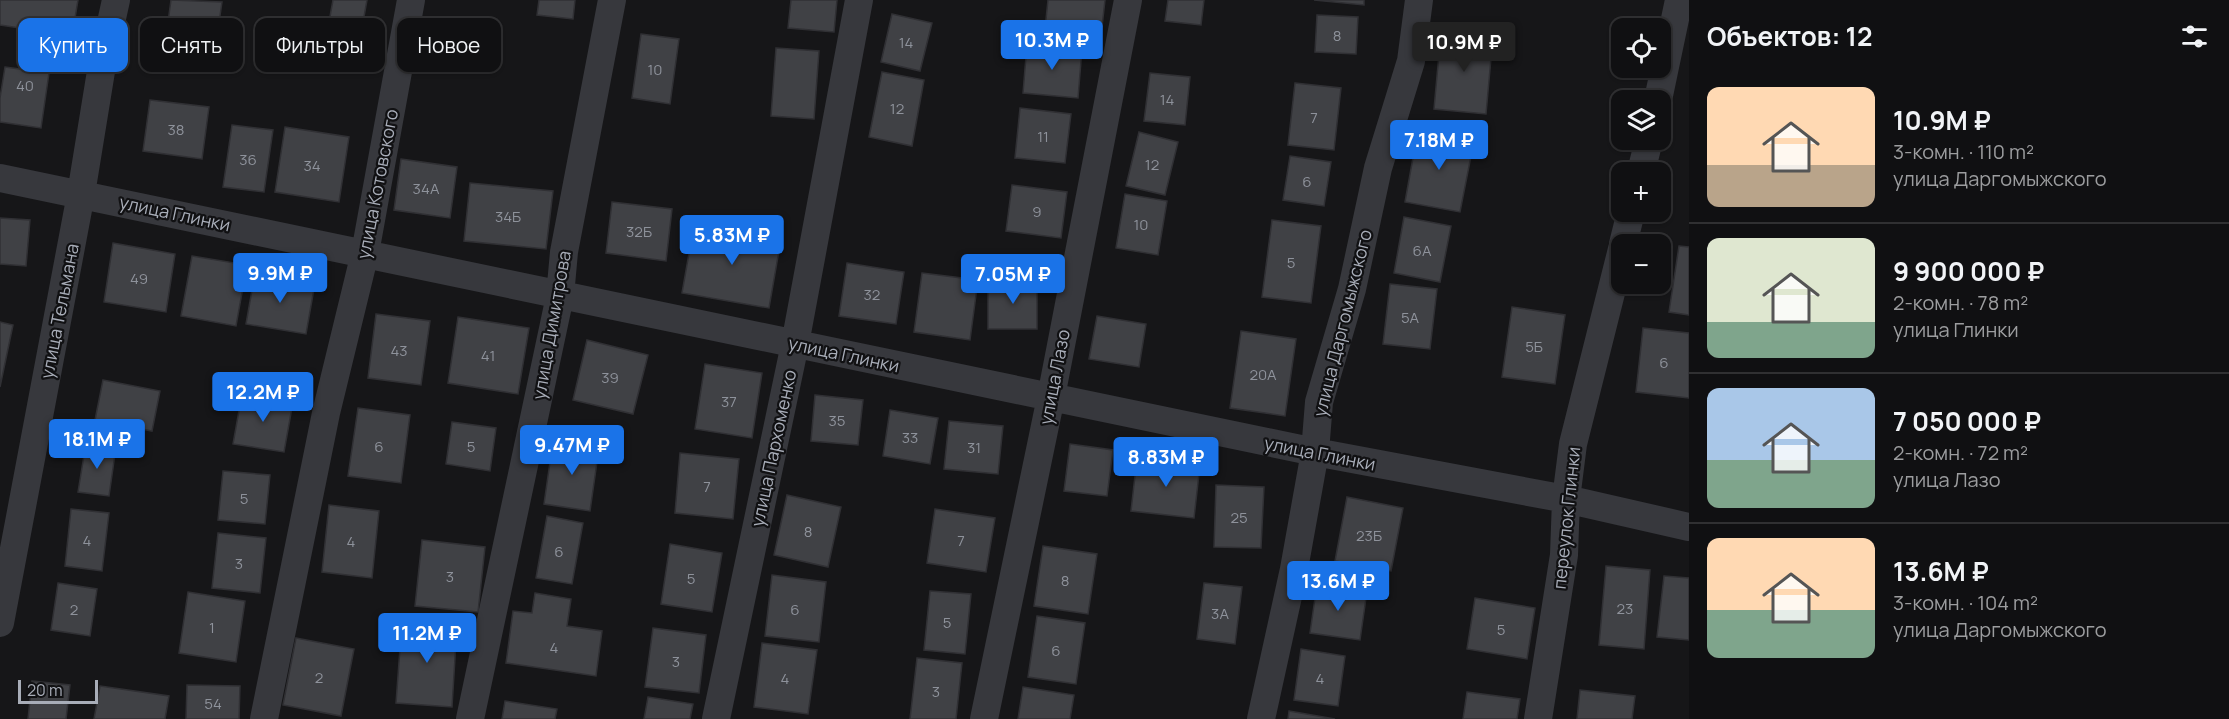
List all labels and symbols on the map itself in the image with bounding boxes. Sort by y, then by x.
pin: 10.3M ₽ [997,20,1107,71]
pin: 10.9M ₽ [1409,22,1519,73]
house number: 8 [1333,25,1341,46]
house number: 14 [899,32,913,53]
house number: 10 [648,59,663,80]
house number: 40 [16,75,34,96]
house number: 14 [1160,89,1174,110]
house number: 12 [890,98,904,119]
street label: улица Котовского [351,107,403,261]
house number: 7 [1310,107,1318,128]
house number: 38 [167,119,185,140]
pin: 7.18M ₽ [1384,120,1494,171]
house number: 11 [1037,126,1049,147]
house number: 36 [239,149,257,170]
house number: 12 [1145,154,1159,175]
house number: 34 [303,155,321,176]
house number: 6 [1302,171,1312,192]
house number: 34А [413,178,440,199]
street label: улица Глинки [117,190,233,236]
house number: 9 [1032,201,1042,222]
house number: 34Б [495,206,521,227]
house number: 10 [1134,214,1149,235]
pin: 5.83M ₽ [677,215,787,266]
house number: 32Б [626,221,652,242]
street label: улица Даргомыжского [1307,227,1377,419]
house number: 6А [1413,240,1432,261]
street label: улица Тельмана [34,241,84,381]
street label: улица Димитрова [526,249,576,401]
house number: 5 [1287,252,1295,273]
pin: 9.9M ₽ [231,253,329,304]
pin: 7.05M ₽ [958,254,1068,305]
house number: 49 [130,268,148,289]
house number: 32 [864,284,880,305]
house number: 5А [1401,307,1420,328]
street label: улица Лазо [1033,327,1075,427]
street label: улица Глинки [786,331,902,377]
house number: 5Б [1525,336,1543,357]
house number: 43 [390,340,408,361]
house number: 41 [481,345,495,366]
house number: 6 [1659,352,1669,373]
house number: 20А [1249,364,1277,385]
house number: 39 [601,367,619,388]
street label: улица Пархоменко [745,367,801,529]
pin: 12.2M ₽ [208,372,318,423]
house number: 37 [721,391,737,412]
house number: 35 [829,410,845,431]
pin: 18.1M ₽ [42,419,152,470]
pin: 9.47M ₽ [517,425,627,476]
house number: 33 [902,427,918,448]
street label: улица Глинки [1262,430,1378,476]
house number: 6 [374,436,384,457]
house number: 5 [467,436,475,457]
house number: 31 [967,437,981,458]
pin: 8.83M ₽ [1111,437,1221,488]
street label: переулок Глинки [1547,446,1585,590]
house number: 7 [703,476,711,497]
house number: 5 [240,488,248,509]
house number: 25 [1230,507,1248,528]
house number: 8 [804,521,812,542]
house number: 23Б [1356,525,1382,546]
house number: 4 [83,530,92,551]
house number: 7 [957,530,965,551]
house number: 4 [347,531,356,552]
house number: 6 [554,541,564,562]
house number: 3 [235,553,243,574]
pin: 13.6M ₽ [1283,561,1393,612]
house number: 3 [446,566,454,587]
house number: 5 [687,568,695,589]
house number: 8 [1061,570,1069,591]
house number: 23 [1617,598,1633,619]
house number: 2 [70,599,78,620]
house number: 6 [790,599,800,620]
house number: 3А [1211,603,1229,624]
house number: 5 [943,612,951,633]
pin: 11.2M ₽ [372,613,482,664]
house number: 1 [209,617,215,638]
house number: 5 [1497,619,1505,640]
house number: 4 [550,637,559,658]
house number: 6 [1051,640,1061,661]
house number: 3 [672,651,680,672]
house number: 2 [315,667,323,688]
house number: 4 [781,668,790,689]
house number: 4 [1316,668,1325,689]
scale bar [18,677,98,704]
house number: 3 [932,681,940,702]
house number: 54 [204,693,222,714]

